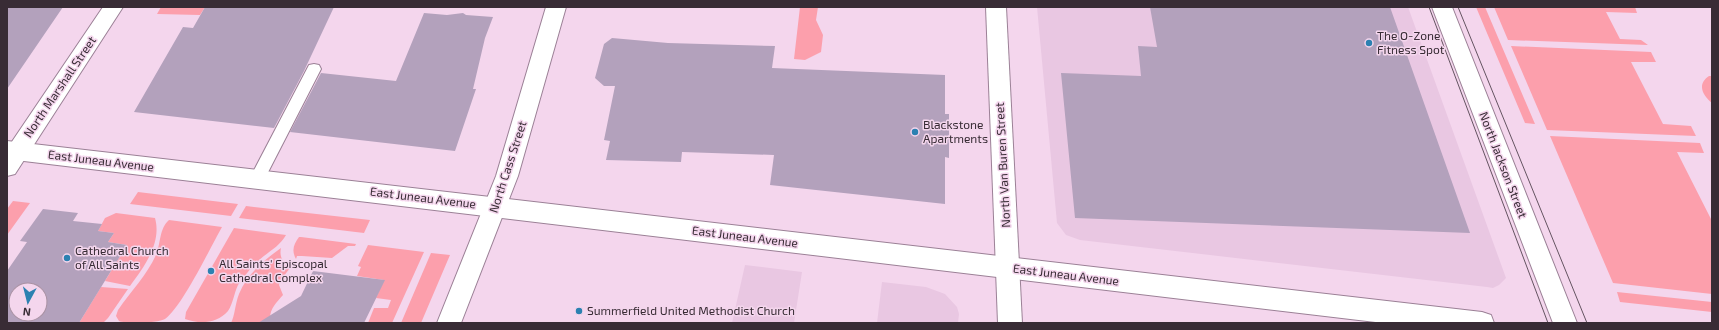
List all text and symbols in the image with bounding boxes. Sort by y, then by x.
place label: The O-Zone Fitness Spot [1377,28,1445,56]
street label: North Marshall Street [20,33,98,140]
marker: The O-Zone Fitness Spot [1364,38,1374,48]
street label: North Van Buren Street [992,102,1012,228]
street label: North Jackson Street [1477,110,1531,220]
place label: Blackstone Apartments [923,117,988,145]
street label: North Cass Street [486,118,529,214]
marker: Blackstone Apartments [910,127,920,137]
street label: East Juneau Avenue [47,147,155,173]
street label: East Juneau Avenue [369,184,477,210]
street label: East Juneau Avenue [691,223,799,249]
place label: Cathedral Church of All Saints [75,243,169,271]
marker: Cathedral Church of All Saints [62,253,72,263]
place label: All Saints' Episcopal Cathedral Complex [219,256,328,284]
street label: East Juneau Avenue [1012,261,1120,287]
marker: All Saints' Episcopal Cathedral Complex [206,266,216,276]
north arrow [8,282,48,322]
place label: Summerfield United Methodist Church [587,303,795,317]
text: N [22,305,31,319]
marker: Summerfield United Methodist Church [574,306,584,316]

